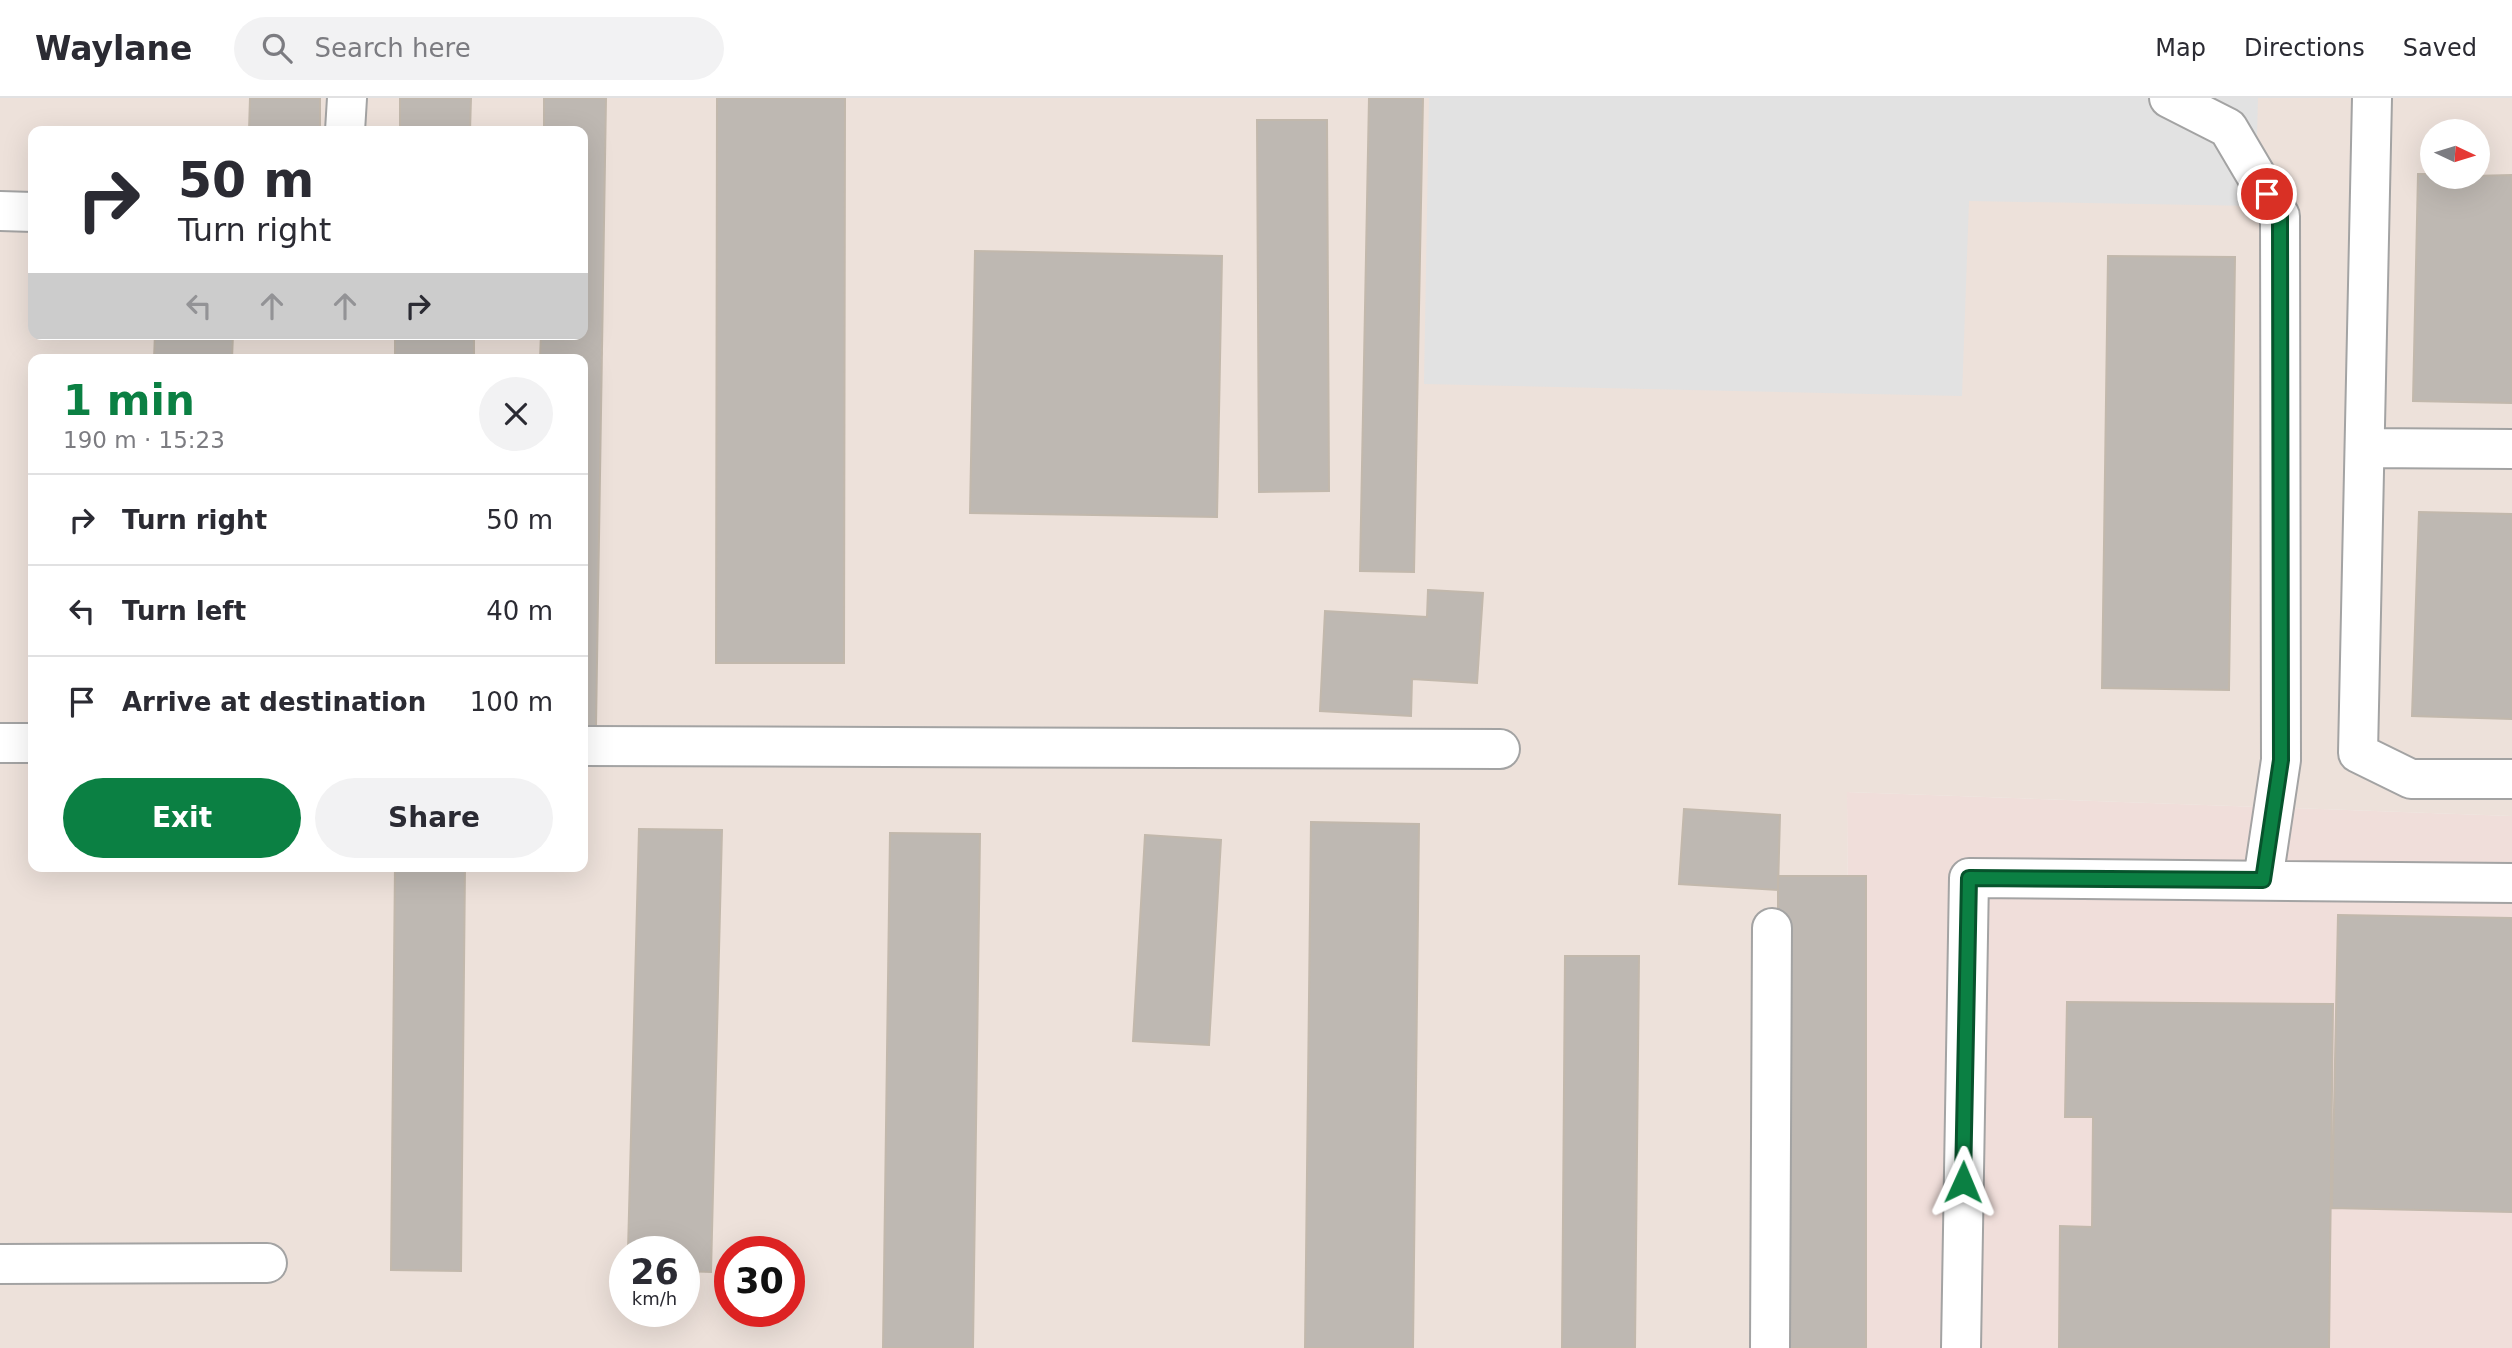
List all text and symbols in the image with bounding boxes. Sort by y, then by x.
search box [234,17,724,80]
text: Waylane [35,29,192,68]
icon: search [258,29,296,67]
text: Search here [314,33,471,63]
text: Map [2155,34,2206,62]
text: Directions [2244,34,2365,62]
text: Saved [2403,34,2477,62]
north arrow [2420,119,2490,189]
map controls [2420,119,2490,189]
text: 50 m [178,152,314,209]
icon: right [63,154,154,245]
pin [2237,164,2297,224]
icon: arrive [2248,175,2286,213]
text: Turn right [178,211,331,249]
icon: left [180,287,218,325]
icon: ahead [253,287,291,325]
icon: ahead [326,287,364,325]
icon: right [399,287,437,325]
text: 1 min [63,376,195,425]
button: close [479,377,553,451]
text: 190 m · 15:23 [63,427,225,453]
icon: right [63,501,101,539]
text: Turn right [122,505,267,535]
text: 50 m [486,505,553,535]
icon: left [63,592,101,630]
text: Turn left [122,596,246,626]
text: 40 m [486,596,553,626]
icon: arrive [63,683,101,721]
text: Arrive at destination [122,687,426,717]
text: 100 m [470,687,553,717]
button: Exit [63,778,301,858]
button: Share [315,778,553,858]
position arrow [1926,1145,2000,1219]
speed limit sign: 30 [714,1236,805,1327]
text: 26 [630,1252,679,1292]
text: km/h [632,1288,677,1309]

